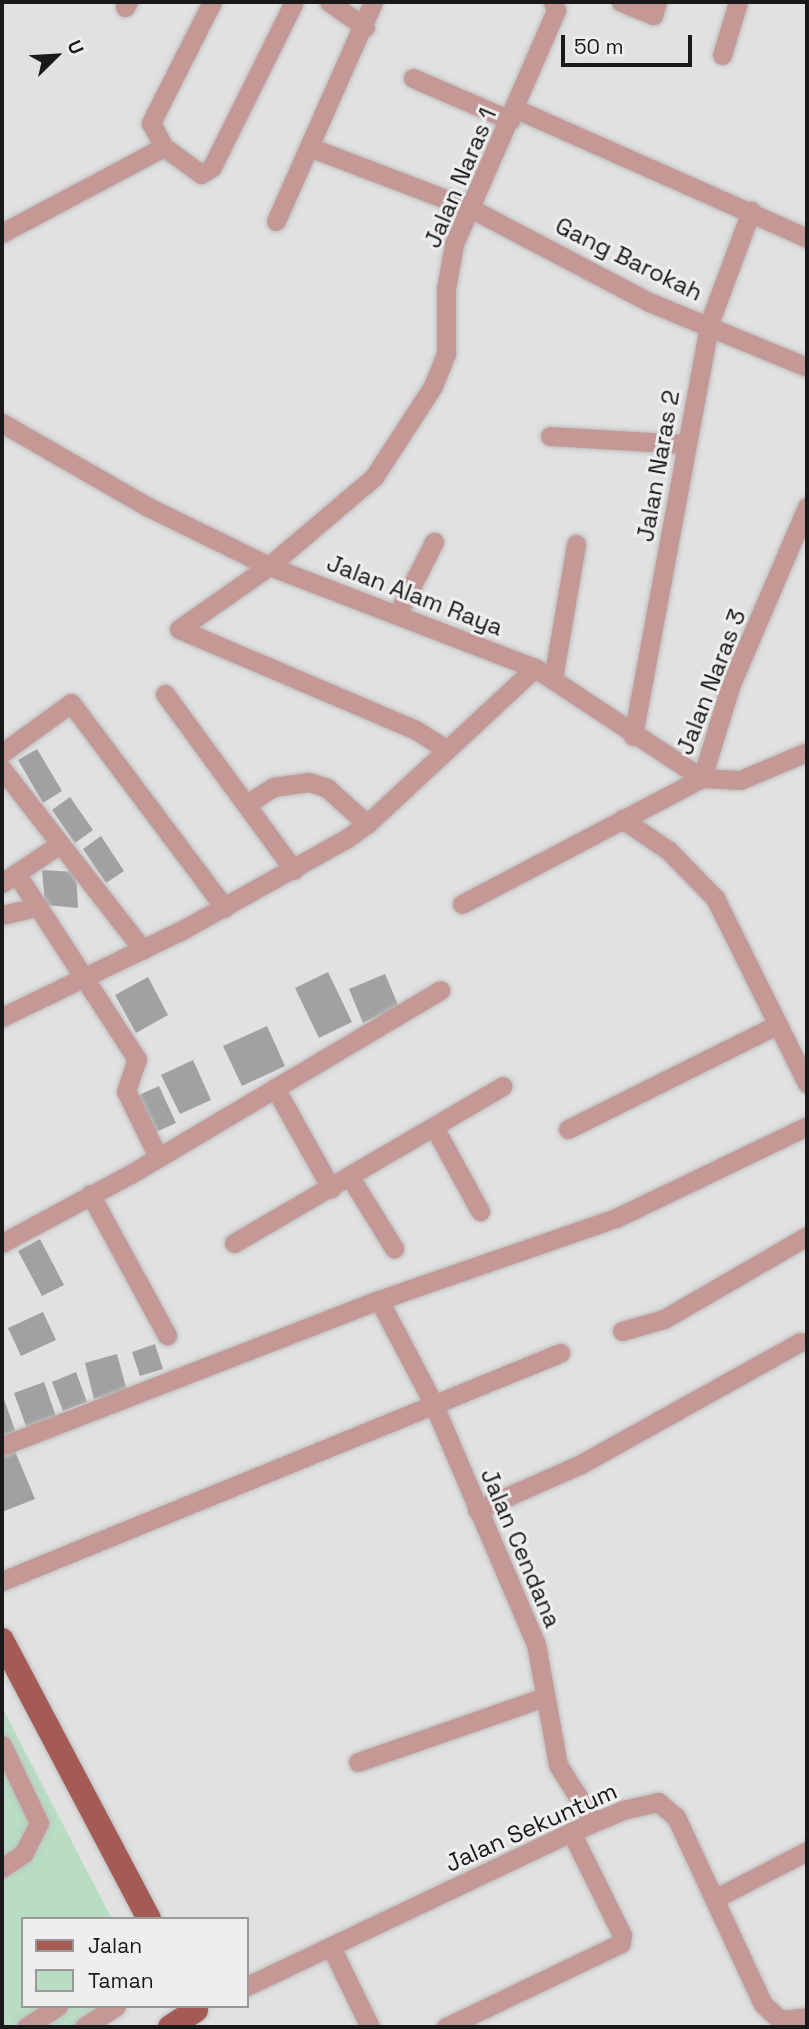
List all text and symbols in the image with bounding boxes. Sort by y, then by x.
north arrow [21,21,91,91]
scale bar [564,21,695,65]
text: 50 m [574,33,624,60]
text: U [62,36,90,58]
street label: Jalan Naras 1 [418,104,502,252]
street label: Gang Barokah [551,211,707,307]
street label: Jalan Naras 2 [631,388,685,544]
street label: Jalan Alam Raya [323,548,507,642]
street label: Jalan Naras 3 [670,605,752,759]
street label: Jalan Cendana [475,1464,567,1632]
street label: Jalan Sekuntum [441,1776,621,1878]
legend [21,1917,248,2008]
text: Jalan [88,1932,142,1959]
text: Taman [88,1967,154,1994]

